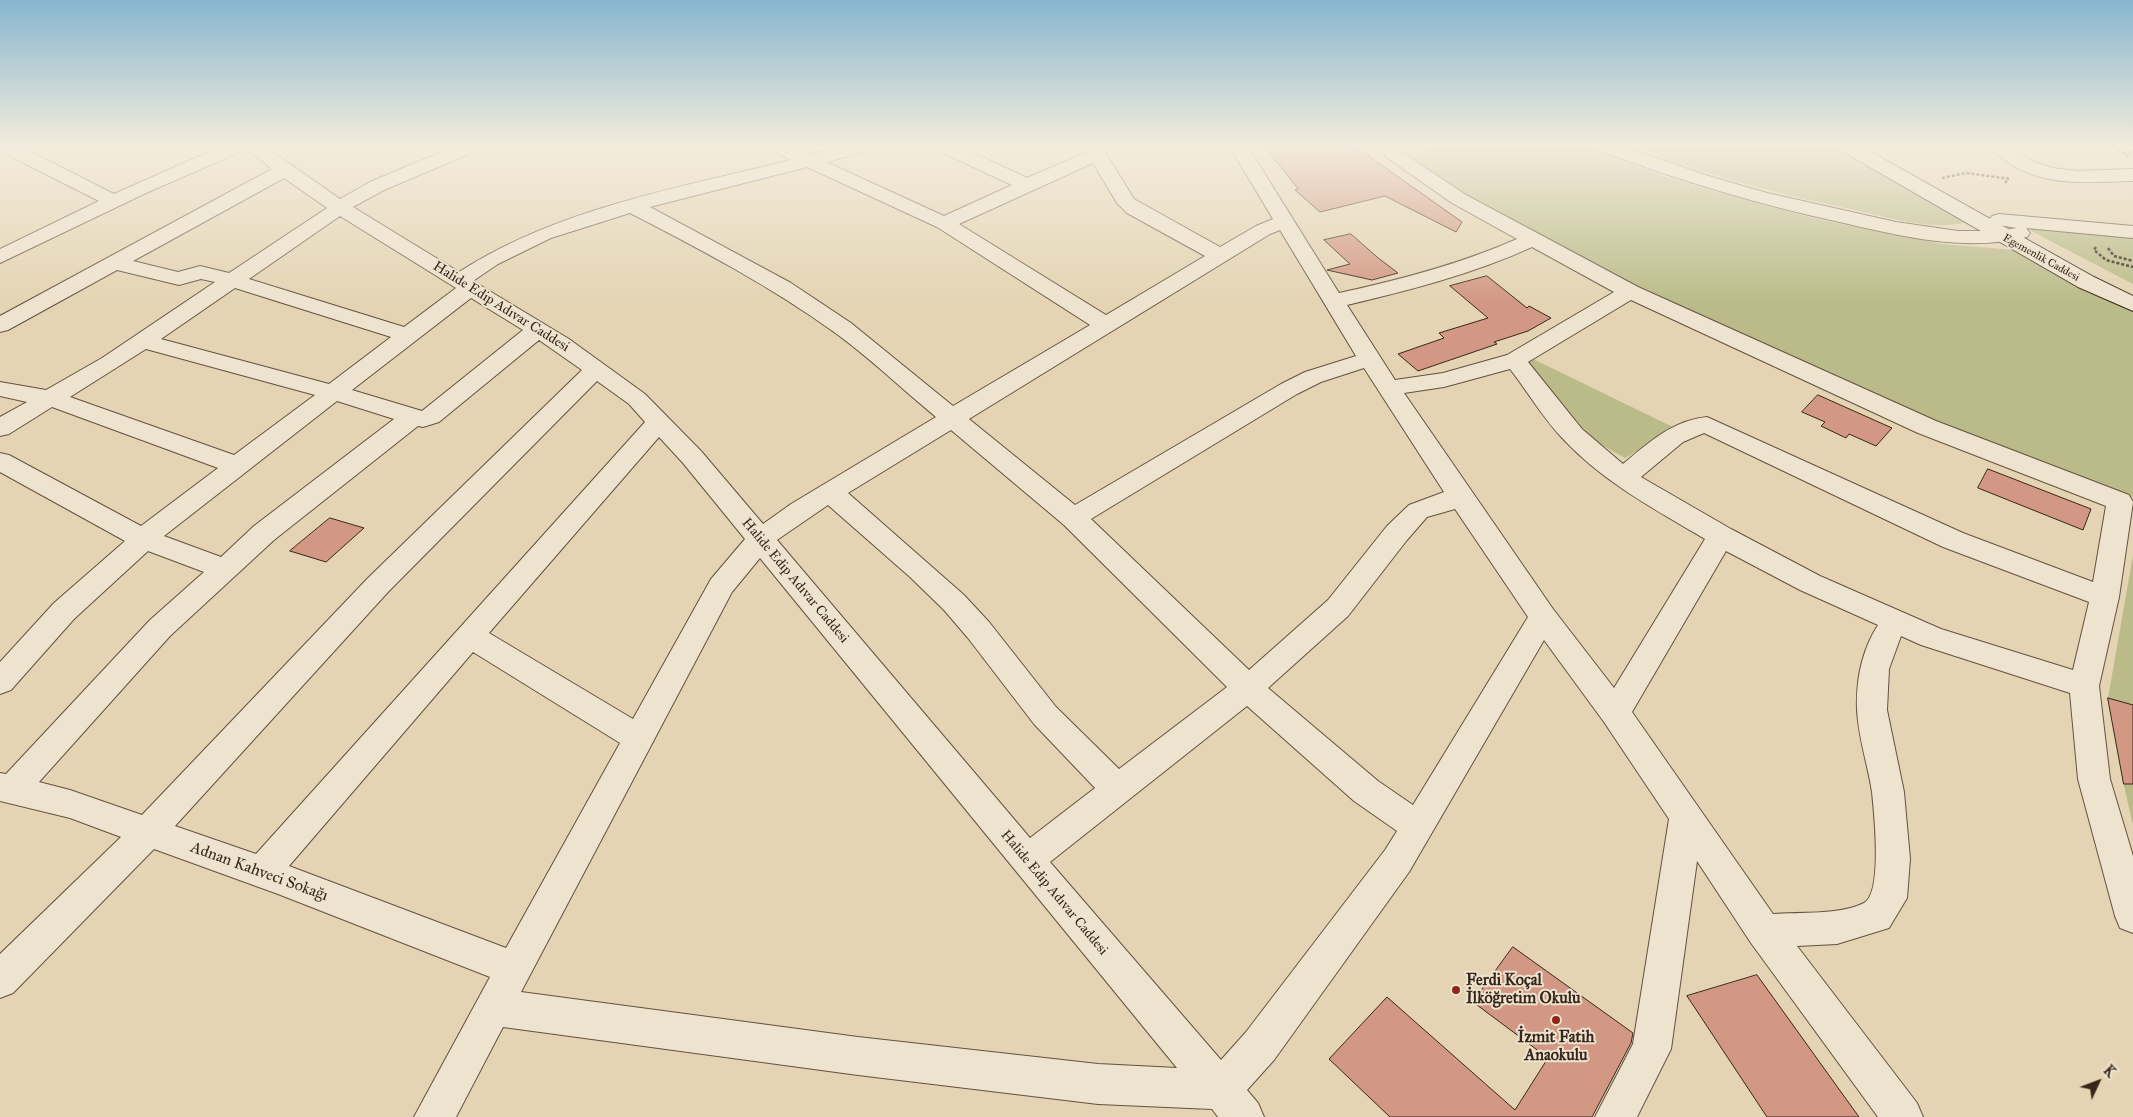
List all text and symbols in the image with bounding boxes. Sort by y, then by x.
street label: Egemenlik Caddesi [2000,231,2082,285]
street label: Halide Edip Adıvar Caddesi [430,258,572,356]
street label: Halide Edip Adıvar Caddesi [738,515,852,647]
street label: Halide Edip Adıvar Caddesi [997,827,1111,959]
street label: Adnan Kahveci Sokağı [188,838,330,906]
place label: Ferdi Koçal İlköğretim Okulu [1466,971,1580,1009]
marker: Ferdi Koçal İlköğretim Okulu [1450,984,1462,996]
marker: İzmit Fatih Anaokulu [1550,1014,1562,1026]
place label: İzmit Fatih Anaokulu [1518,1028,1594,1066]
north arrow [2073,1057,2123,1107]
text: K [2100,1062,2119,1081]

